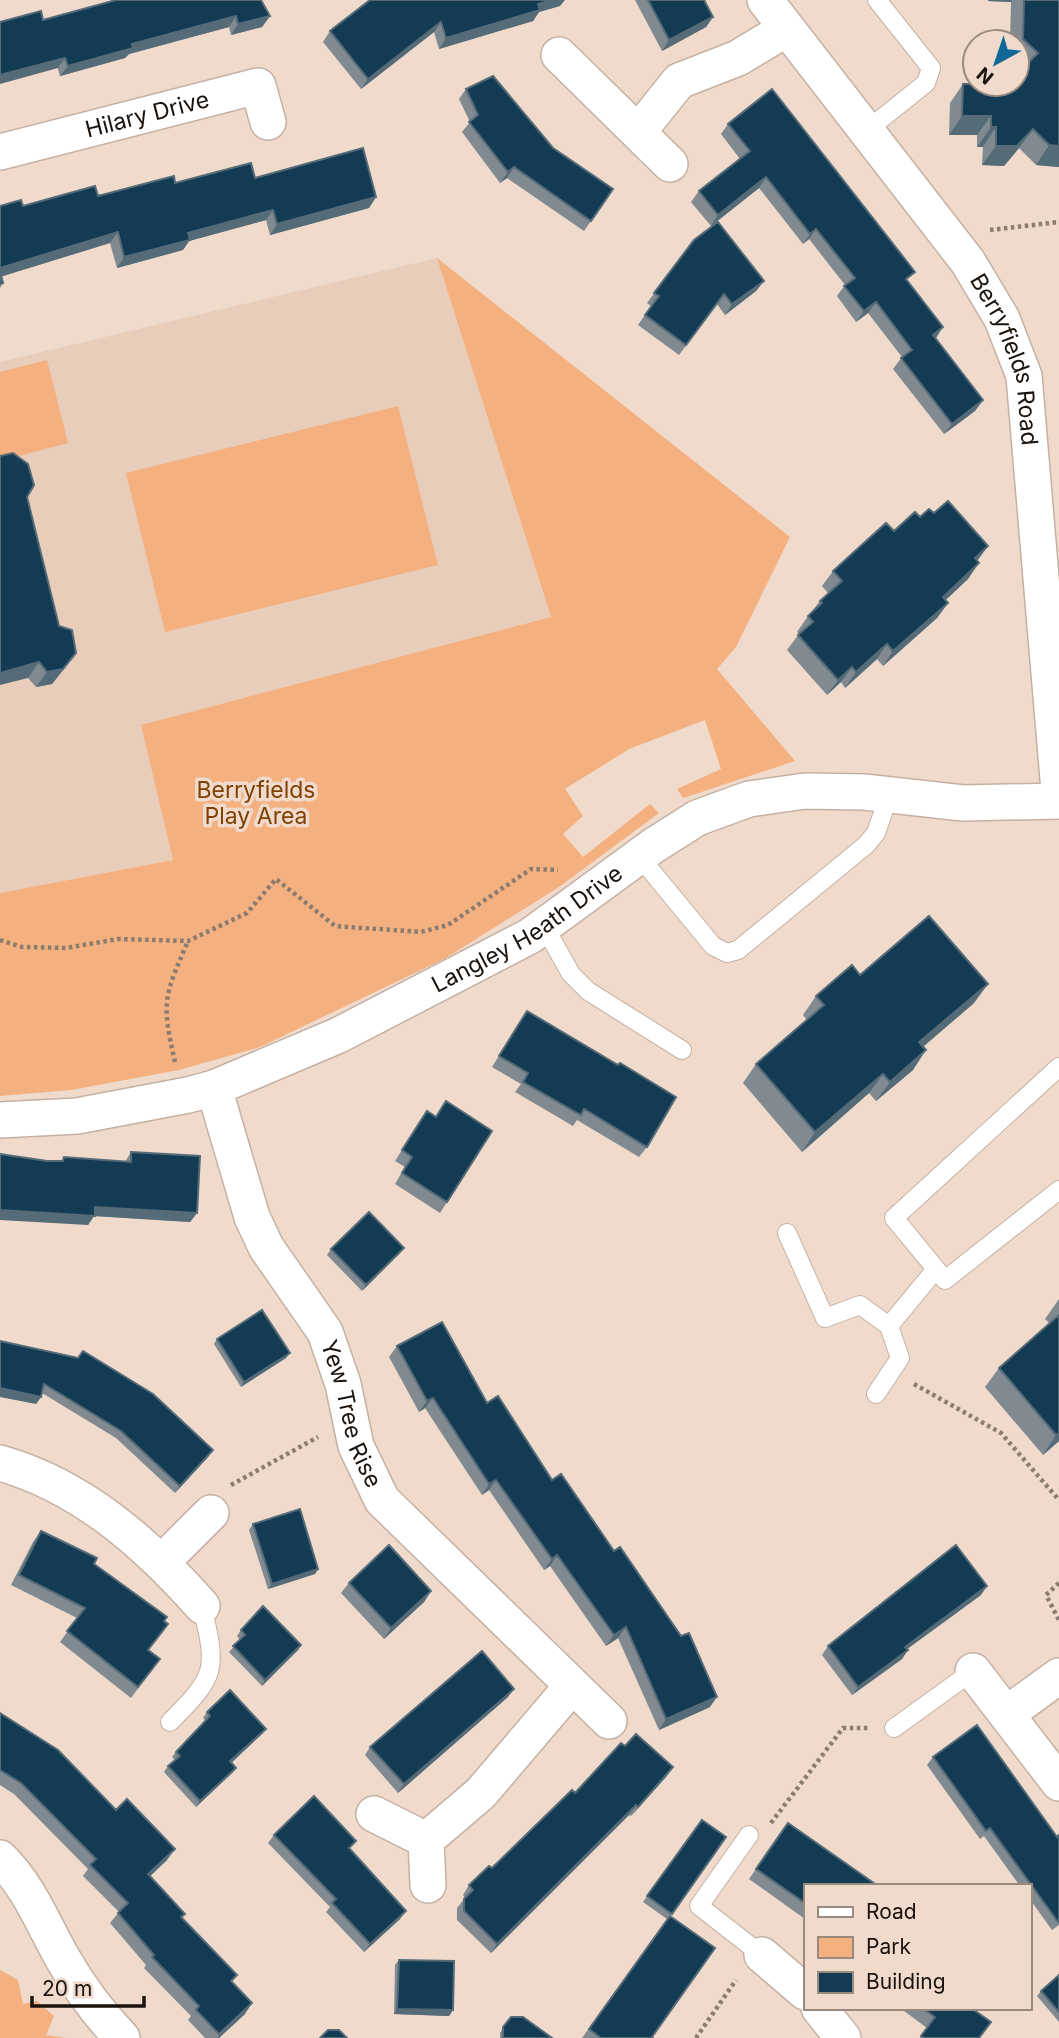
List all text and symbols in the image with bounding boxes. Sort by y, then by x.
north arrow [961,28,1031,98]
text: N [972,62,998,89]
street label: Hilary Drive [82,85,212,144]
street label: Berryfields Road [964,269,1044,447]
park label: Berryfields Play Area [196,776,316,830]
street label: Langley Heath Drive [427,859,628,999]
street label: Yew Tree Rise [315,1336,388,1492]
legend [804,1884,1031,2010]
text: Road [866,1899,917,1924]
text: Park [866,1934,911,1959]
scale bar [32,1965,144,2009]
text: Building [866,1969,946,1994]
text: 20 m [42,1976,92,2001]

